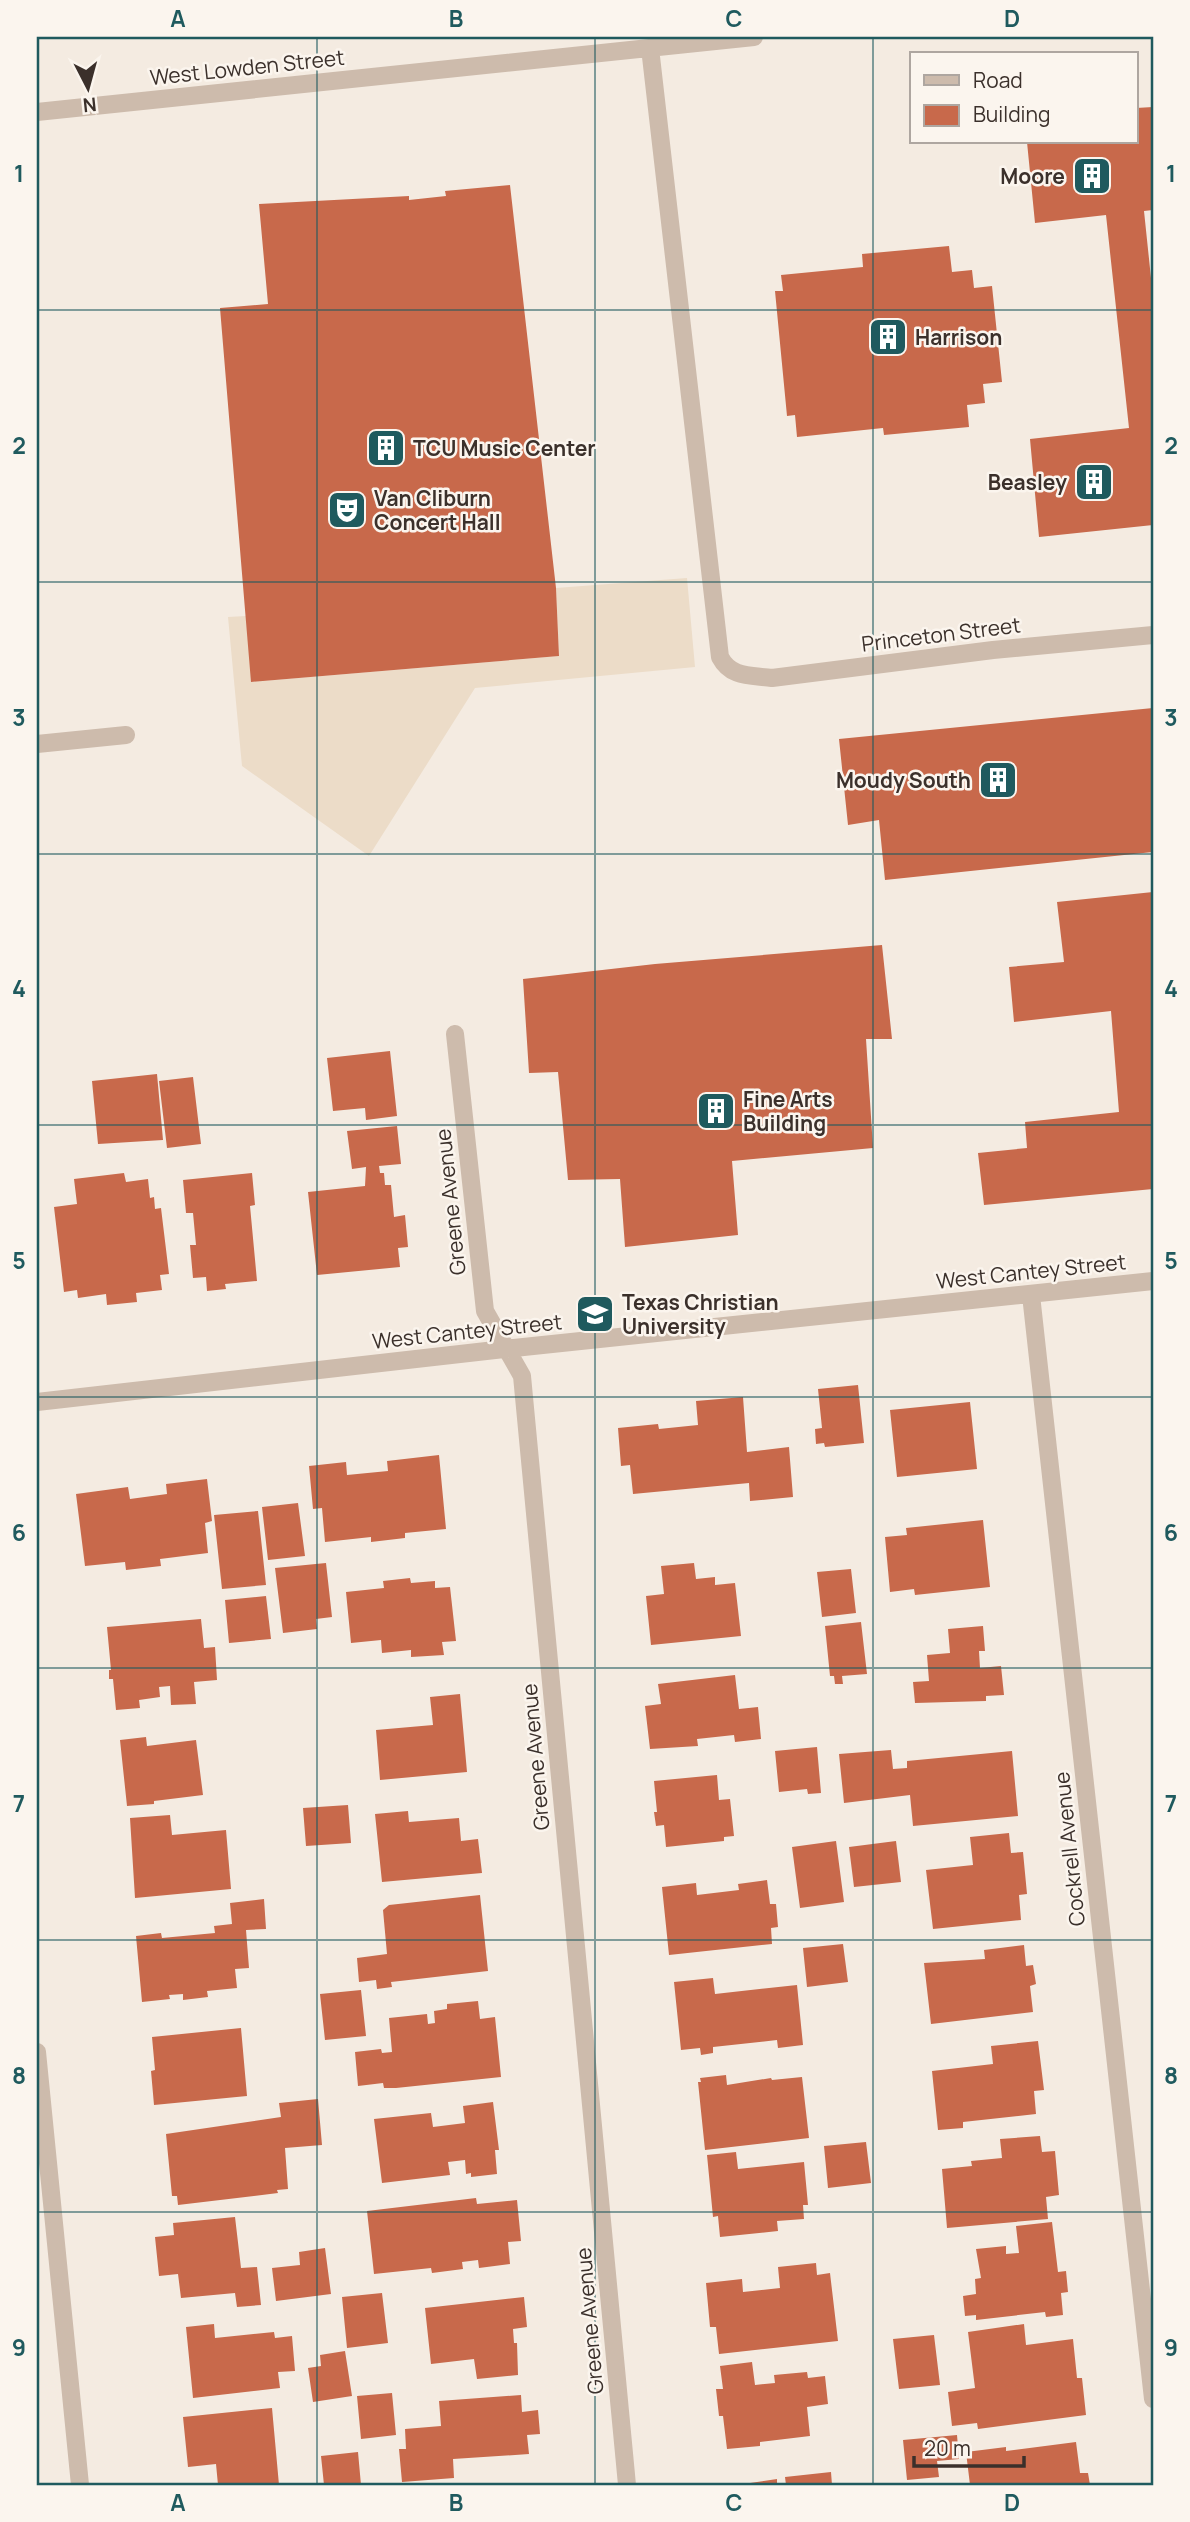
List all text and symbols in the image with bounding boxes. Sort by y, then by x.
text: A [170,2,186,34]
text: B [449,2,463,34]
text: C [726,2,743,34]
text: D [1004,2,1020,34]
street label: West Lowden Street [148,43,346,91]
north arrow [52,52,122,122]
legend [910,52,1138,144]
text: Road [973,66,1023,94]
text: N [82,91,98,119]
text: Building [973,100,1050,128]
building icon: Moore [1071,155,1113,197]
text: 1 [14,157,24,189]
text: 1 [1166,157,1176,189]
place label: Moore [1000,162,1065,190]
building icon: Harrison [867,316,909,358]
place label: Harrison [915,323,1002,351]
building icon: TCU Music Center [365,427,407,469]
text: 2 [12,429,26,461]
text: 2 [1164,429,1178,461]
place label: TCU Music Center [413,434,596,462]
building icon: Beasley [1073,461,1115,503]
place label: Beasley [988,468,1067,496]
place label: Van Cliburn Concert Hall [374,484,501,536]
theatre icon: Van Cliburn Concert Hall [326,489,368,531]
street label: Princeton Street [860,610,1022,658]
text: 3 [12,701,26,733]
text: 3 [1164,701,1178,733]
building icon: Moudy South [977,759,1019,801]
place label: Moudy South [836,766,971,794]
text: 4 [12,972,26,1004]
text: 4 [1164,972,1178,1004]
place label: Fine Arts Building [743,1085,833,1137]
building icon: Fine Arts Building [695,1090,737,1132]
street label: Greene Avenue [428,1127,472,1277]
text: 5 [12,1244,26,1276]
text: 5 [1164,1244,1178,1276]
street label: West Cantey Street [935,1247,1127,1295]
place label: Texas Christian University [622,1288,779,1340]
school or university icon: Texas Christian University [574,1293,616,1335]
street label: West Cantey Street [371,1307,563,1355]
text: 6 [12,1516,26,1548]
text: 6 [1164,1516,1178,1548]
street label: Greene Avenue [515,1682,555,1832]
street label: Cockrell Avenue [1047,1770,1091,1928]
text: 7 [13,1787,25,1819]
text: 7 [1165,1787,1177,1819]
text: 8 [12,2059,26,2091]
text: 8 [1164,2059,1178,2091]
street label: Greene Avenue [569,2246,609,2396]
text: 9 [12,2331,26,2363]
text: 9 [1164,2331,1178,2363]
scale bar [914,2424,1024,2468]
text: 20 m [924,2434,971,2462]
text: A [170,2486,186,2518]
text: B [449,2486,463,2518]
text: C [726,2486,743,2518]
text: D [1004,2486,1020,2518]

